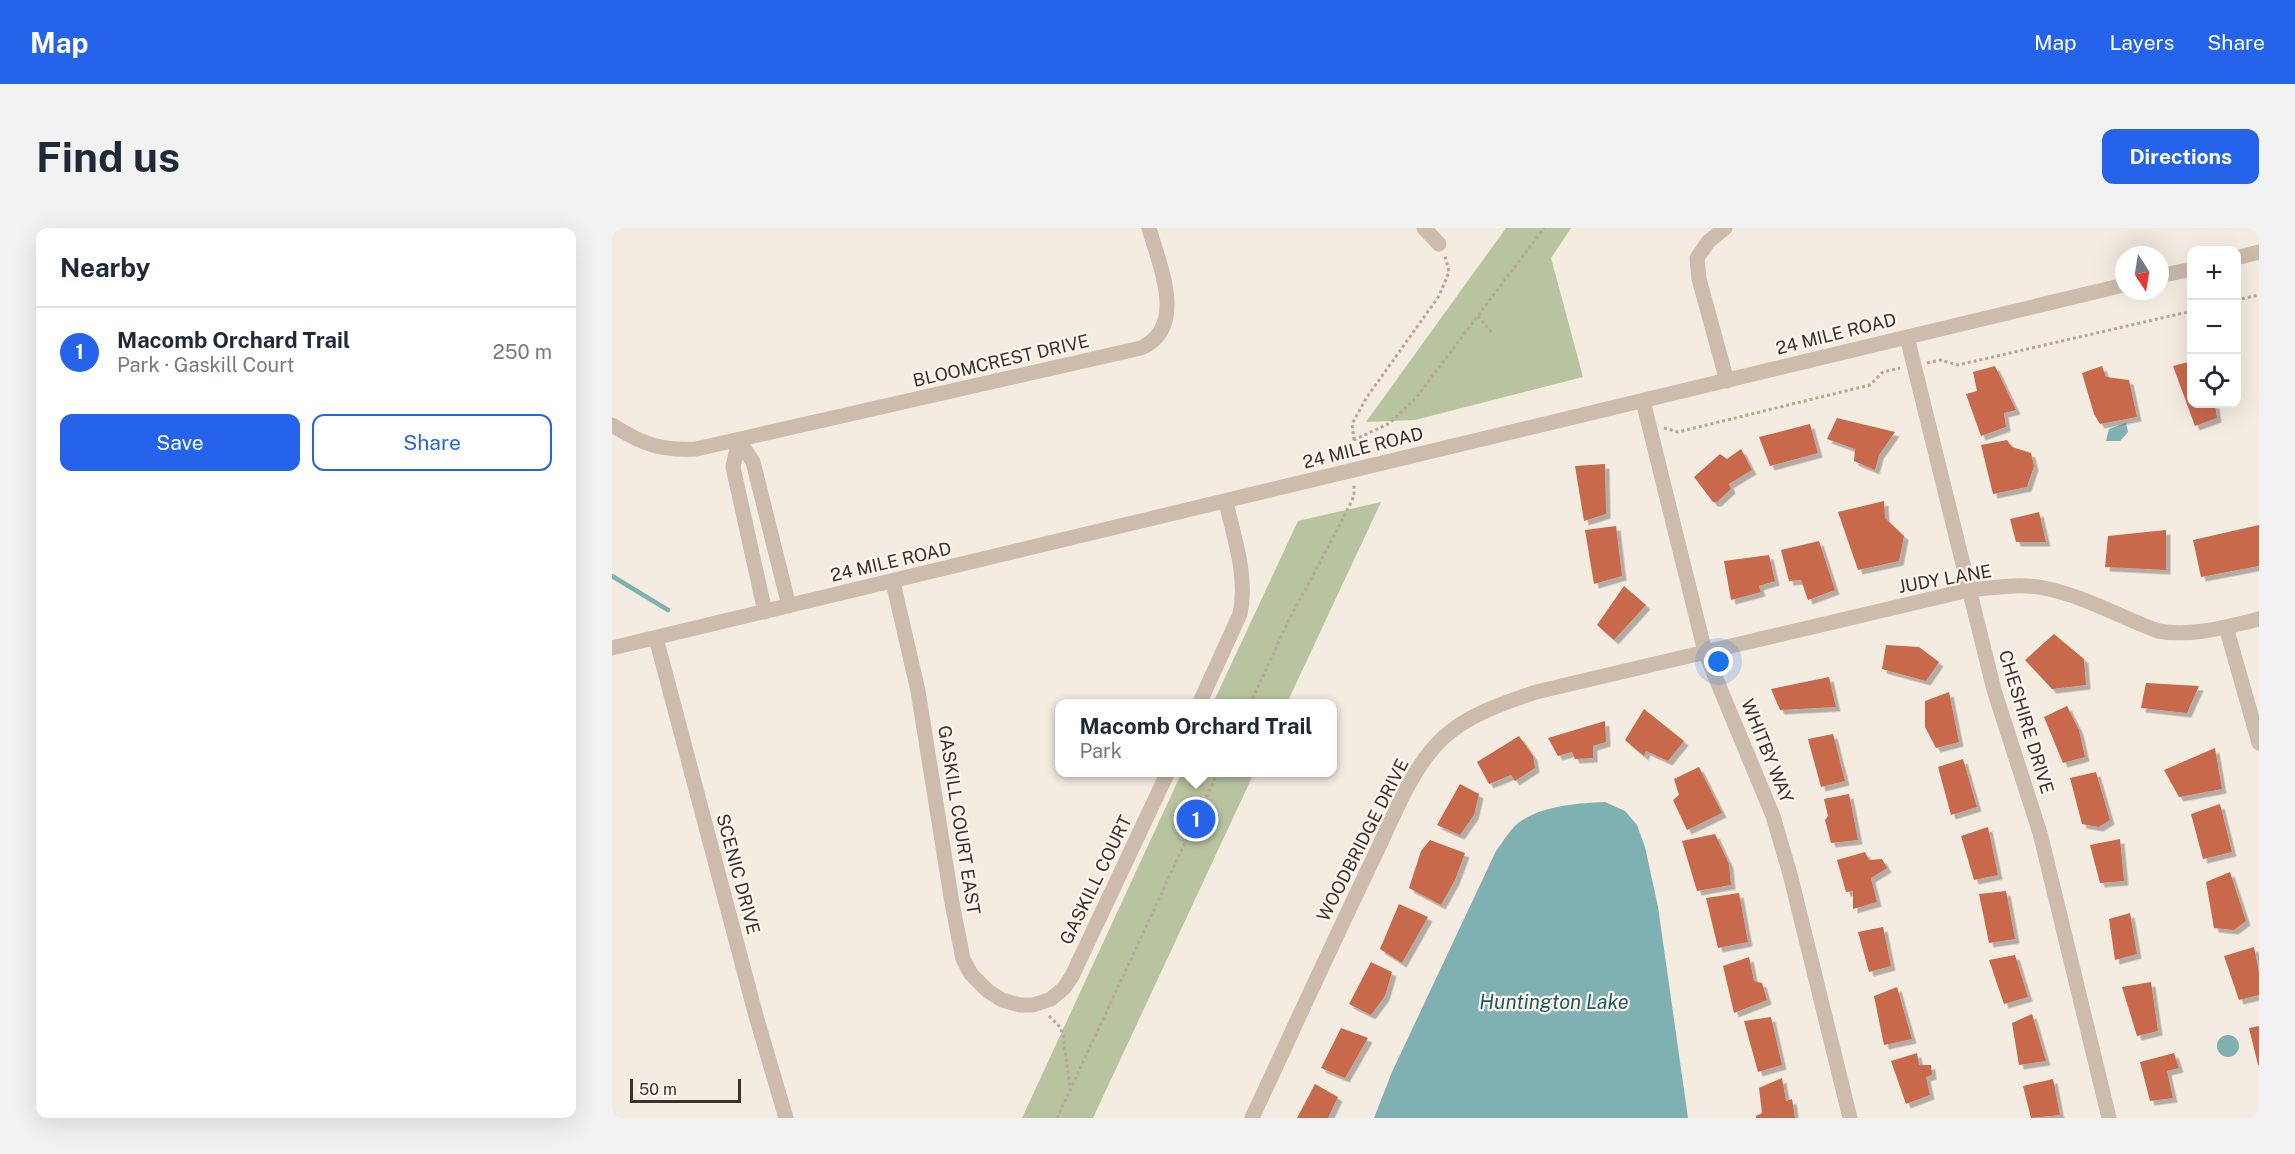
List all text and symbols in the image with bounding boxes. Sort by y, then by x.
text: Map [30,26,89,59]
text: Map [2034,30,2077,55]
text: Layers [2110,30,2174,55]
text: Share [2207,30,2265,55]
button: Directions [2102,129,2259,184]
text: Find us [36,132,180,181]
north arrow [2115,246,2169,300]
map controls [2187,246,2241,408]
button: + [2187,246,2241,300]
text: Nearby [60,252,150,283]
button: − [2187,300,2241,354]
street label: 24 MILE ROAD [1774,308,1898,359]
text: Macomb Orchard Trail [117,327,350,353]
street label: BLOOMCREST DRIVE [911,330,1091,391]
text: 1 [75,340,84,364]
text: 250 m [493,340,552,364]
text: Park · Gaskill Court [117,353,295,377]
button: locate [2187,354,2241,408]
button: Save [60,414,300,471]
button: Share [312,414,552,471]
street label: 24 MILE ROAD [1301,422,1425,473]
street label: 24 MILE ROAD [828,537,953,586]
street label: JUDY LANE [1897,560,1993,597]
your location [1704,647,1733,676]
street label: CHESHIRE DRIVE [1995,648,2058,796]
street label: WHITBY WAY [1737,696,1798,806]
popup [1055,699,1337,777]
text: Macomb Orchard Trail [1079,713,1313,739]
street label: GASKILL COURT EAST [934,724,985,916]
text: Park [1079,739,1122,763]
street label: WOODBRIDGE DRIVE [1312,755,1413,924]
pin: 1 [1176,796,1216,842]
street label: SCENIC DRIVE [712,811,765,936]
street label: GASKILL COURT [1055,812,1136,948]
water label: Huntington Lake [1479,990,1629,1014]
scale bar [630,1076,741,1104]
text: 50 m [639,1080,677,1099]

